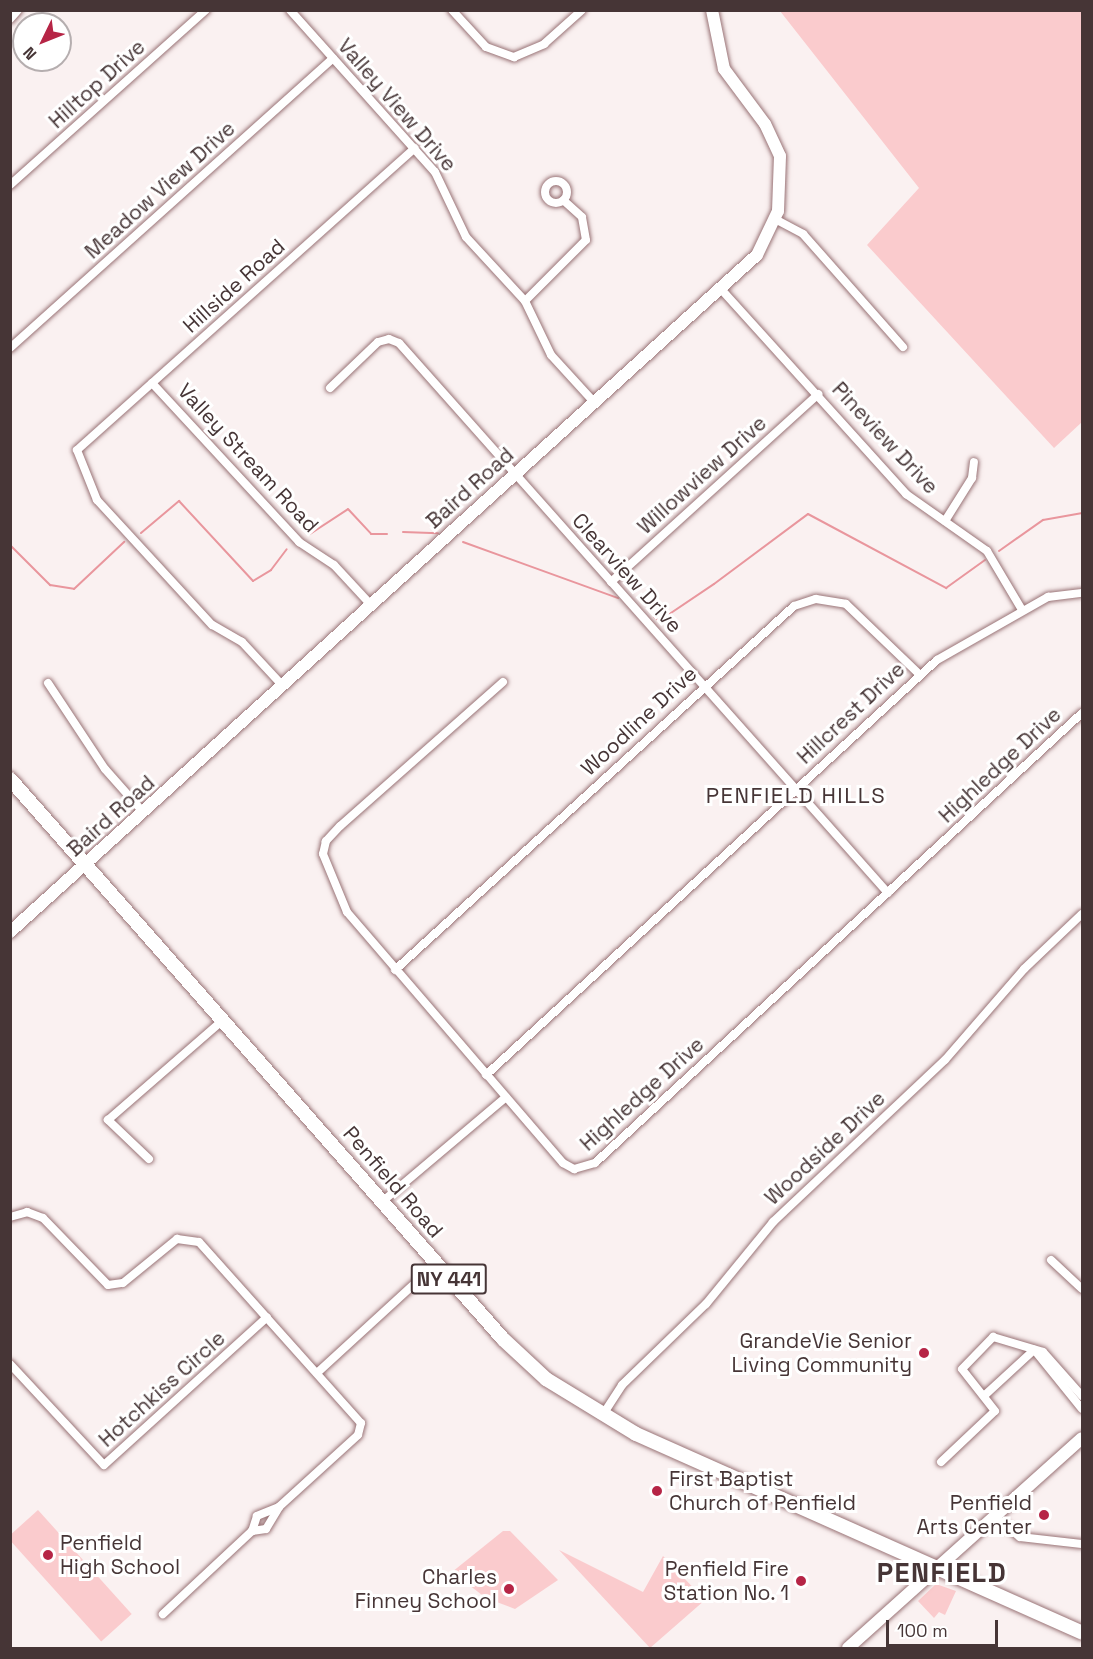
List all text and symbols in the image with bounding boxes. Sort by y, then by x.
north arrow [12,12,72,72]
street label: Valley View Drive [332,33,462,177]
street label: Hilltop Drive [44,34,150,134]
text: N [19,42,41,64]
street label: Meadow View Drive [80,116,240,264]
street label: Hillside Road [178,234,290,338]
street label: Pineview Drive [827,377,943,499]
street label: Valley Stream Road [172,378,324,538]
street label: Willowview Drive [632,411,772,539]
street label: Baird Road [421,442,519,534]
street label: Clearview Drive [567,508,687,638]
street label: Hillcrest Drive [792,657,910,769]
street label: Woodline Drive [576,661,702,781]
street label: Highledge Drive [934,702,1066,828]
street label: Baird Road [62,770,160,862]
district label: PENFIELD HILLS [706,783,886,809]
street label: Highledge Drive [575,1032,709,1156]
street label: Woodside Drive [760,1086,890,1210]
street label: Penfield Road [338,1121,448,1243]
road number: NY 441 [410,1262,488,1296]
street label: Hotchkiss Circle [94,1326,230,1452]
place label: GrandeVie Senior Living Community [731,1328,912,1378]
marker: GrandeVie Senior Living Community [917,1346,931,1360]
place label: First Baptist Church of Penfield [669,1466,856,1516]
marker: First Baptist Church of Penfield [650,1484,664,1498]
place label: Penfield Arts Center [917,1490,1032,1540]
marker: Penfield Arts Center [1037,1508,1051,1522]
place label: Penfield High School [60,1530,180,1580]
marker: Penfield High School [41,1548,55,1562]
place label: Penfield Fire Station No. 1 [663,1556,789,1606]
district label: PENFIELD [877,1557,1007,1589]
place label: Charles Finney School [355,1564,497,1614]
marker: Penfield Fire Station No. 1 [794,1574,808,1588]
marker: Charles Finney School [502,1582,516,1596]
scale bar [889,1608,1002,1646]
text: 100 m [897,1619,948,1642]

